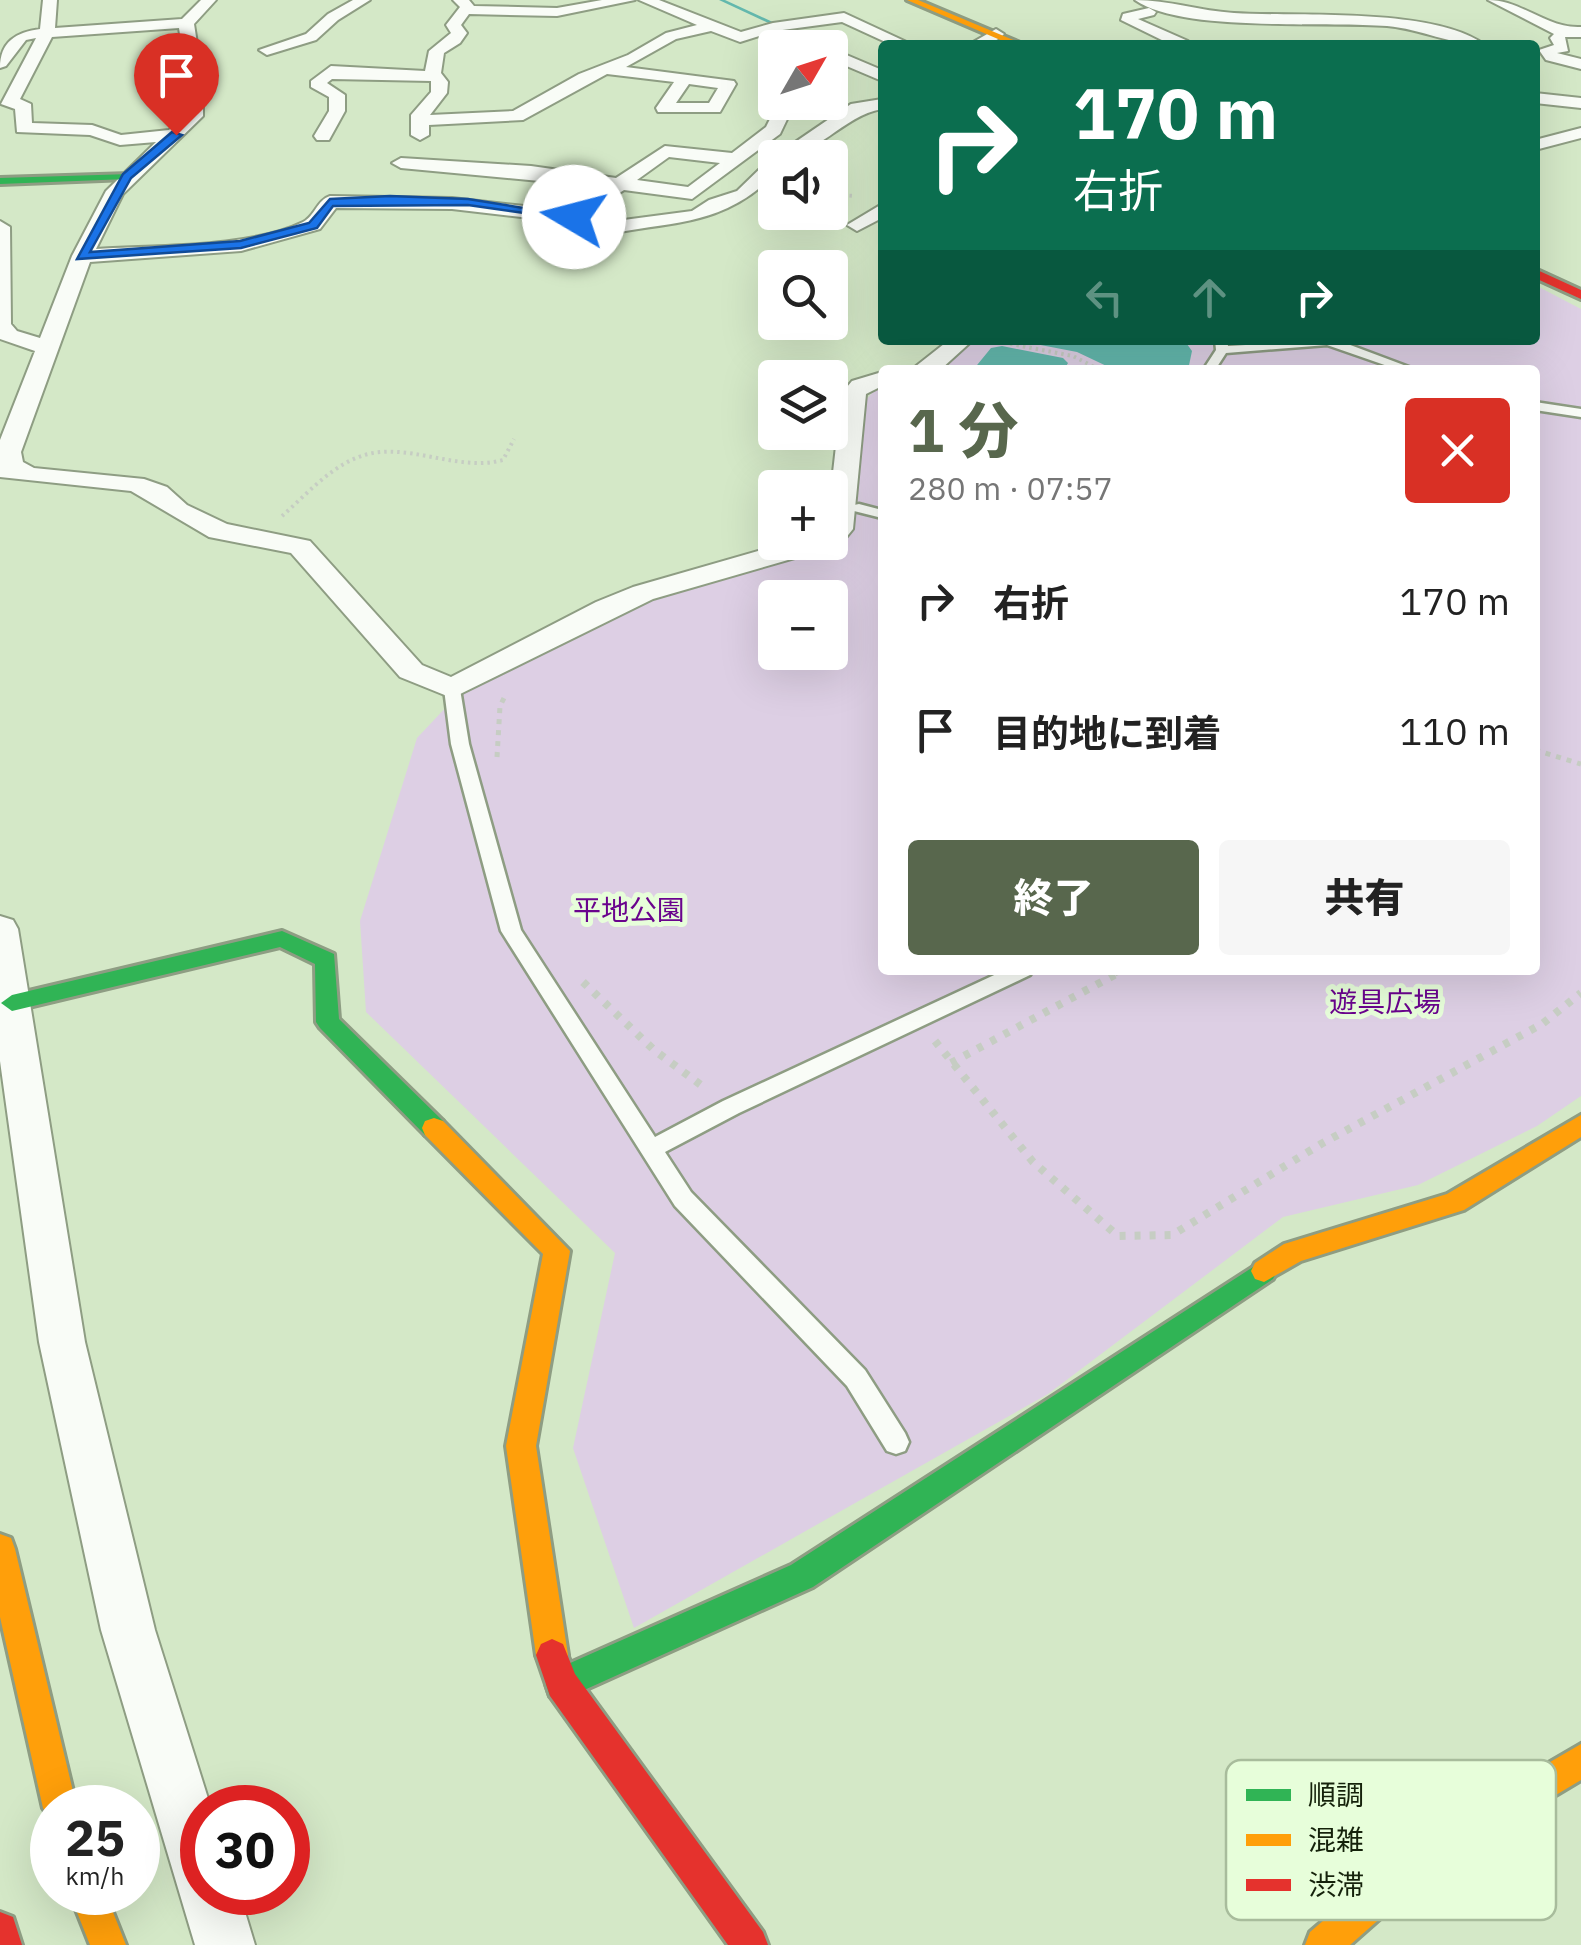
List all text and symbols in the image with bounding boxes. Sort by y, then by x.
north arrow [758,30,848,120]
map controls [758,30,848,670]
pin [134,33,219,136]
icon: arrive [149,48,204,103]
text: 170 m [1073,67,1278,158]
icon: right [908,80,1038,210]
button: sound [758,140,848,230]
text: 右折 [1073,161,1163,219]
position arrow [522,165,626,269]
button: search [758,250,848,340]
icon: left [1077,270,1132,325]
icon: ahead [1182,270,1237,325]
icon: right [1287,270,1342,325]
button: layers [758,360,848,450]
text: 1 分 [908,390,1018,469]
button: close [1405,398,1510,503]
text: 280 m · 07:57 [908,467,1113,509]
button: + [758,470,848,560]
icon: right [908,573,963,628]
text: 170 m [1399,576,1510,625]
text: 右折 [993,578,1069,627]
button: − [758,580,848,670]
icon: arrive [908,703,963,758]
text: 110 m [1399,706,1510,755]
text: 目的地に到着 [993,708,1221,757]
button: 終了 [908,840,1199,955]
button: 共有 [1219,840,1510,955]
park label: 平地公園 [573,891,685,928]
park label: 遊具広場 [1329,983,1441,1020]
legend [1226,1760,1556,1920]
text: 順調 [1308,1776,1364,1813]
speed limit sign: 30 [180,1785,310,1915]
text: 25 [65,1805,125,1870]
text: 混雑 [1308,1821,1364,1858]
text: km/h [66,1859,124,1892]
text: 渋滞 [1308,1866,1364,1903]

